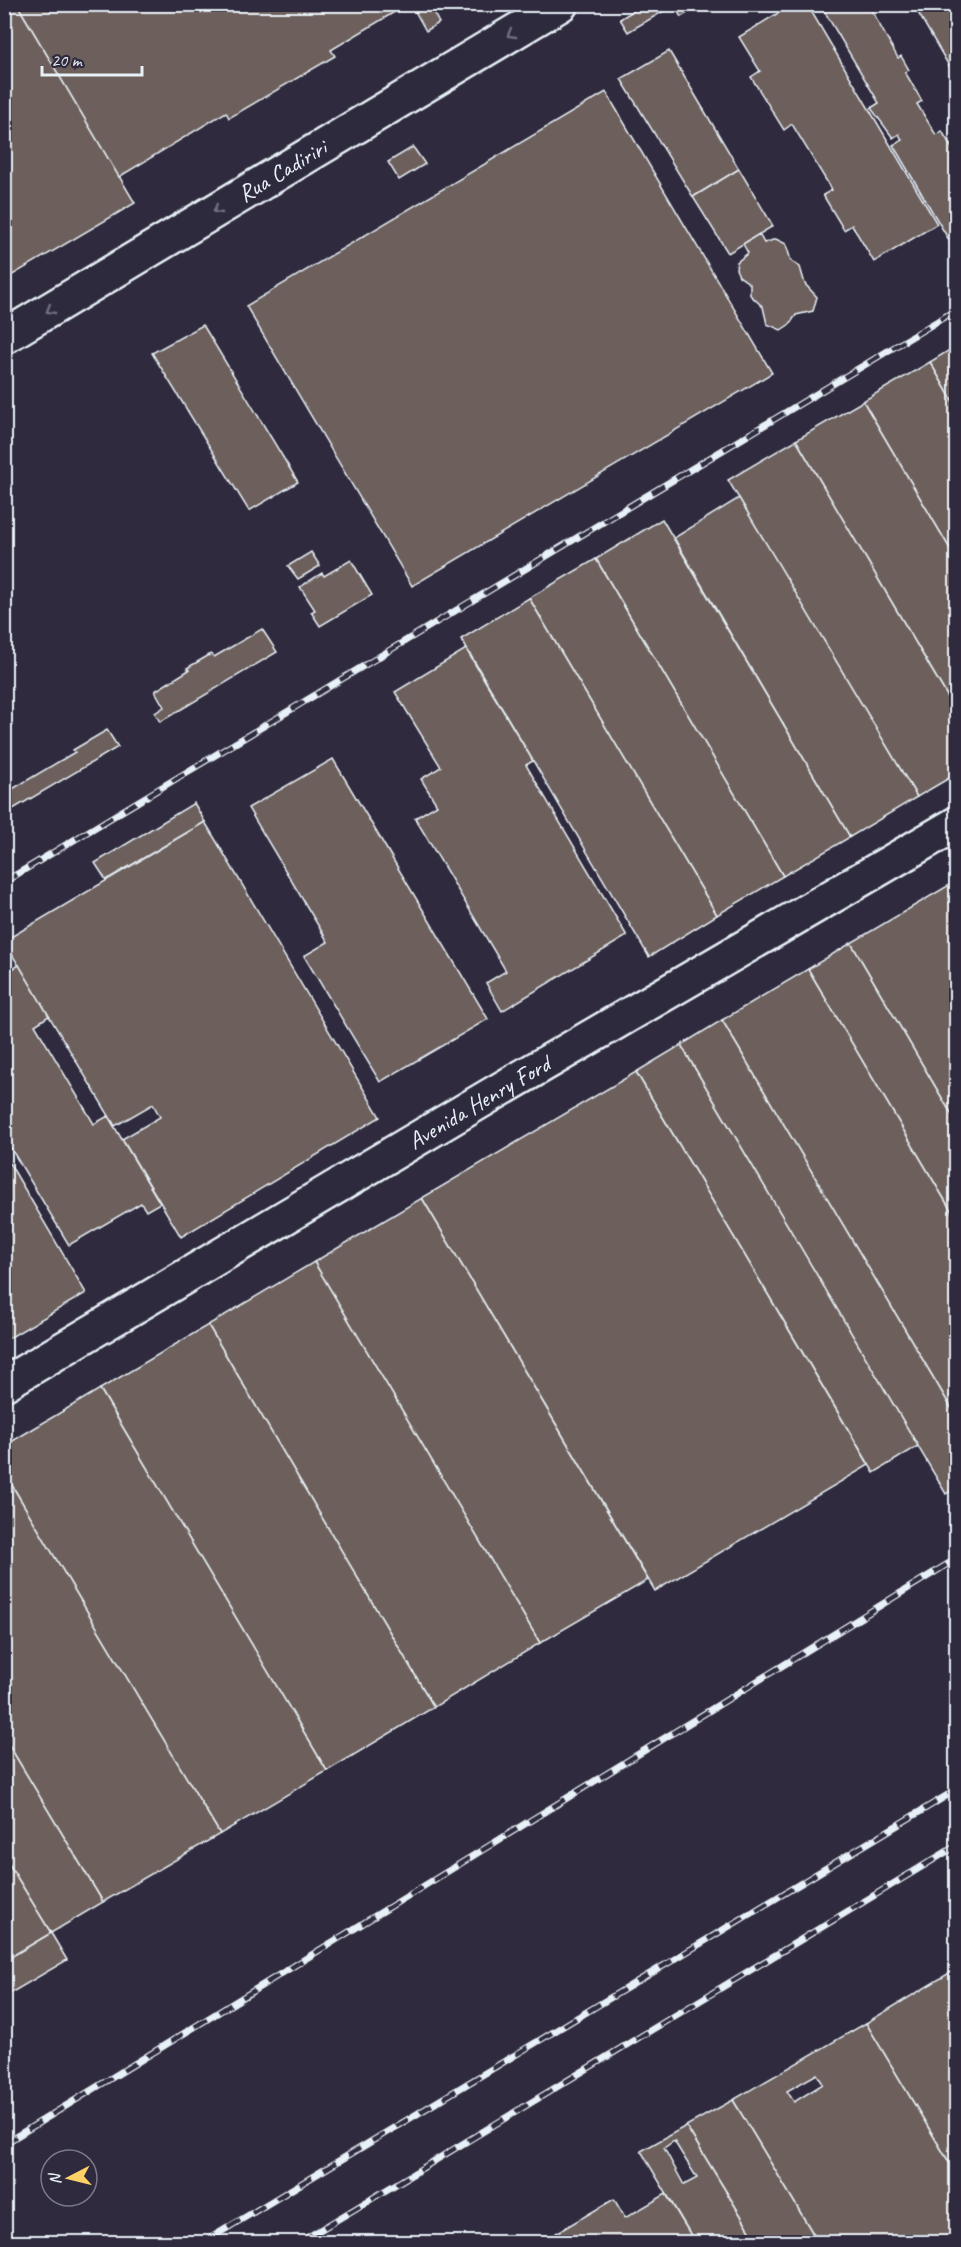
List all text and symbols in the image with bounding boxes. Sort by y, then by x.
one-way arrow [507,27,517,39]
scale bar [42,39,142,77]
text: 20 m [51,49,84,71]
street label: Rua Cadiriri [232,131,335,209]
one-way arrow [213,202,223,214]
one-way arrow [45,302,56,314]
street label: Avenida Henry Ford [402,1047,558,1156]
north arrow [39,2148,99,2208]
text: N [44,2171,66,2186]

